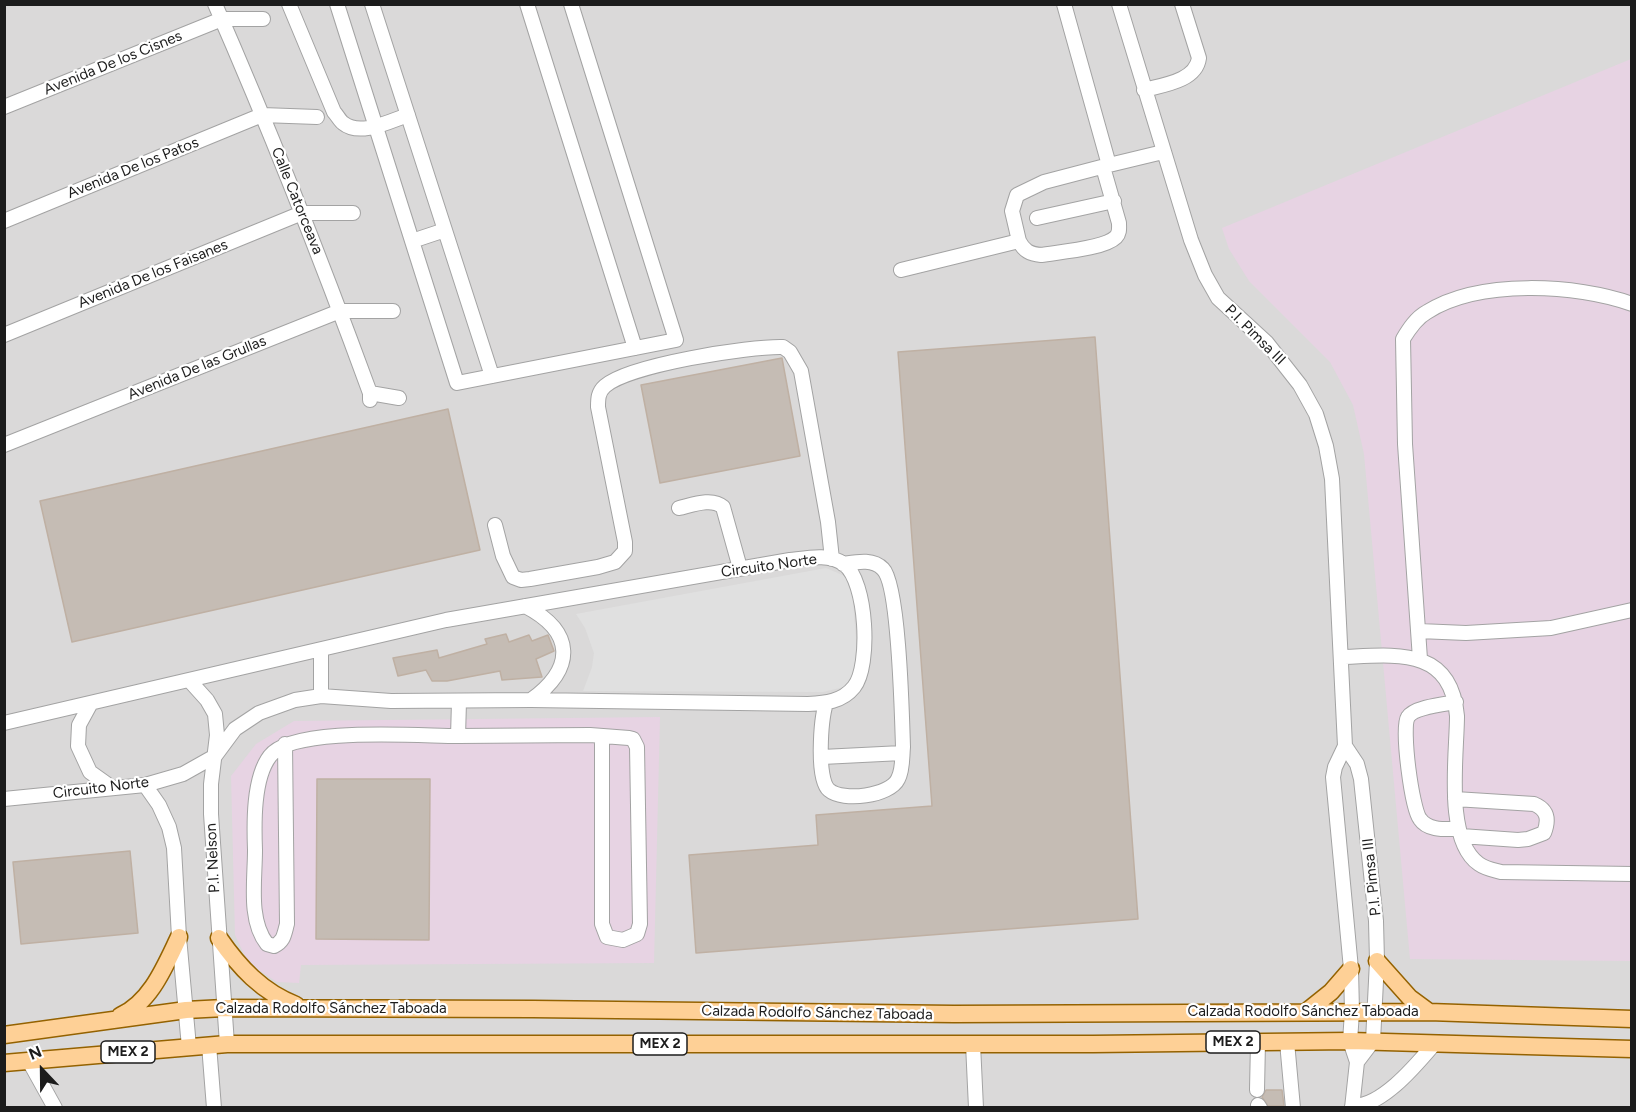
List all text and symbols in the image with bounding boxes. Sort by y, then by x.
street label: Avenida De los Cisnes [41,27,185,99]
street label: Avenida De los Patos [65,133,201,203]
street label: Calle Catorceava [267,145,327,257]
street label: Avenida De los Faisanes [75,236,231,312]
street label: P.I. Pimsa III [1221,301,1289,369]
street label: Avenida De las Grullas [125,332,269,404]
street label: Circuito Norte [720,550,818,582]
street label: Circuito Norte [52,773,150,803]
street label: P.I. Nelson [202,823,224,893]
street label: P.I. Pimsa III [1359,837,1385,917]
street label: Calzada Rodolfo Sánchez Taboada [215,1000,447,1018]
street label: Calzada Rodolfo Sánchez Taboada [701,1002,933,1024]
street label: Calzada Rodolfo Sánchez Taboada [1187,1003,1419,1021]
road number: MEX 2 [1206,1031,1260,1053]
road number: MEX 2 [633,1033,687,1055]
north arrow [12,1040,72,1100]
road number: MEX 2 [101,1041,155,1063]
text: N [26,1042,44,1064]

